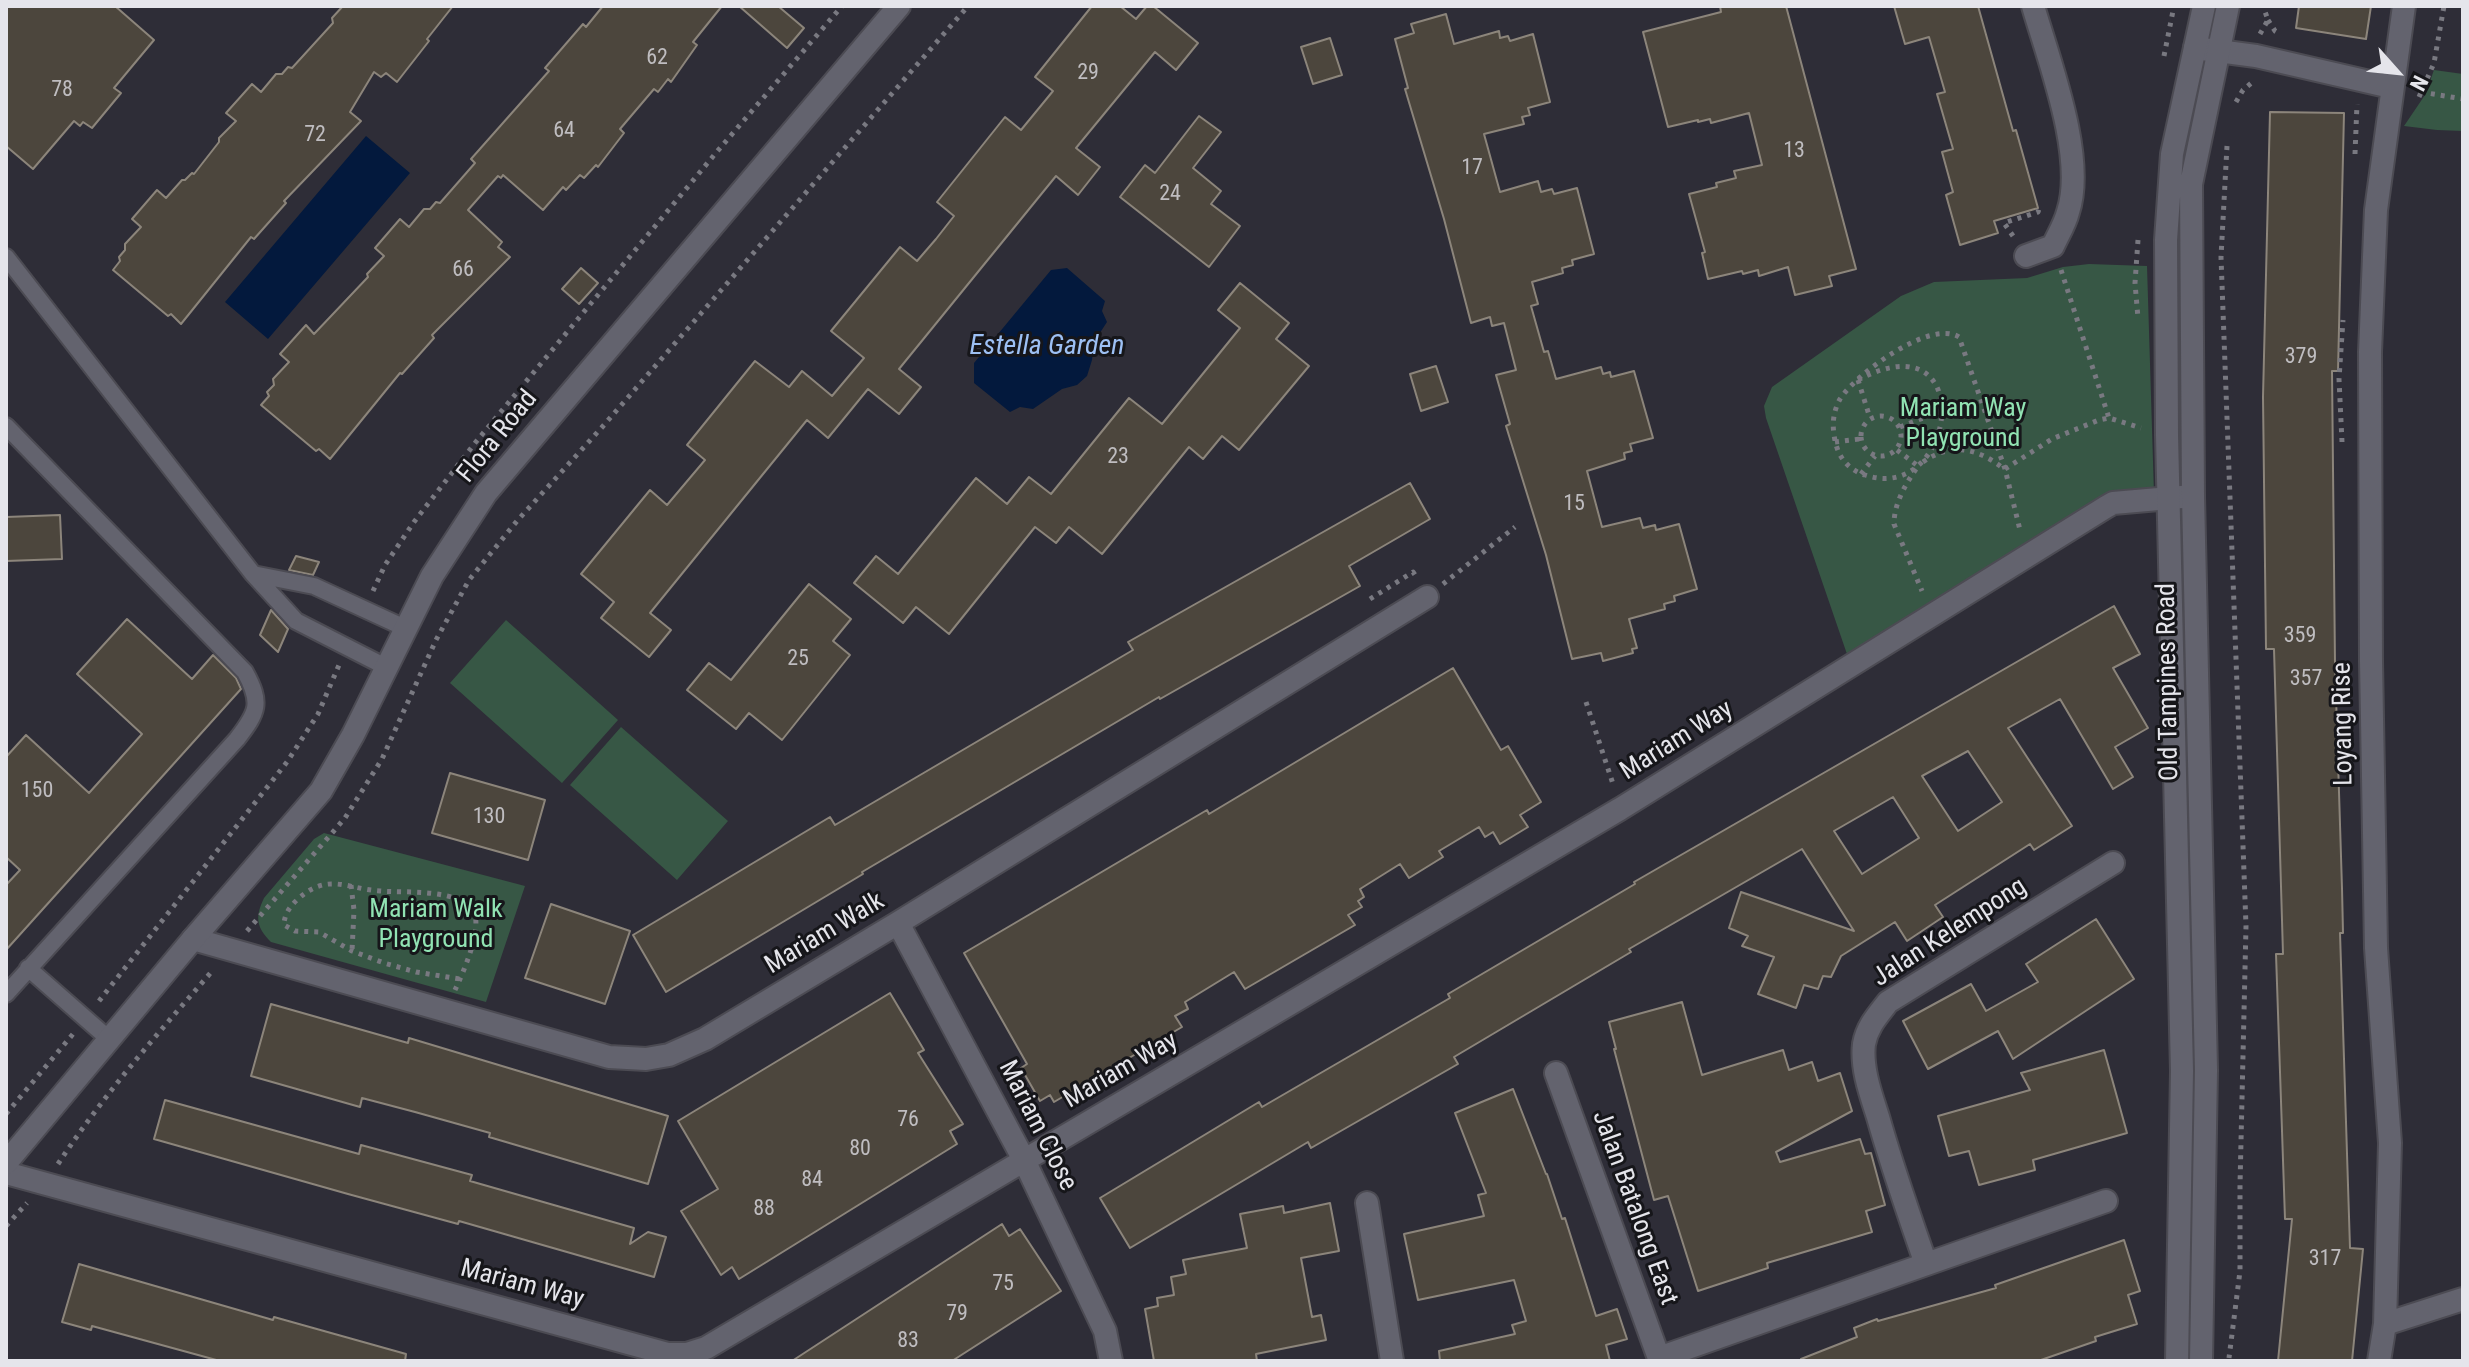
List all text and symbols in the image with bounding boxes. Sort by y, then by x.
north arrow [2357,32,2437,112]
house number: 62 [646,45,668,71]
house number: 29 [1077,60,1099,86]
text: N [2405,71,2433,95]
house number: 78 [51,77,73,103]
house number: 64 [553,118,575,144]
house number: 72 [304,122,326,148]
house number: 13 [1783,138,1805,164]
house number: 17 [1461,155,1483,181]
house number: 24 [1159,181,1181,207]
house number: 66 [452,257,474,283]
water label: Estella Garden [970,330,1124,364]
house number: 379 [2285,344,2317,370]
street label: Flora Road [451,385,545,489]
park label: Mariam Way Playground [1900,393,2026,454]
house number: 23 [1107,444,1129,470]
house number: 15 [1563,491,1585,517]
street label: Old Tampines Road [2152,583,2186,781]
house number: 359 [2284,623,2316,649]
house number: 25 [787,646,809,672]
street label: Loyang Rise [2327,662,2361,786]
house number: 357 [2290,666,2322,692]
street label: Mariam Way [1615,694,1739,788]
house number: 150 [21,778,53,804]
house number: 130 [473,804,505,830]
street label: Jalan Kelempong [1867,872,2033,994]
street label: Mariam Walk [760,886,890,982]
park label: Mariam Walk Playground [369,894,503,956]
street label: Mariam Way [1058,1026,1184,1116]
street label: Mariam Close [991,1056,1083,1196]
house number: 76 [897,1107,919,1133]
street label: Jalan Batalong East [1584,1107,1684,1309]
house number: 80 [849,1136,871,1162]
house number: 84 [801,1167,823,1193]
house number: 88 [753,1196,775,1222]
house number: 317 [2309,1246,2341,1272]
street label: Mariam Way [457,1254,587,1316]
house number: 75 [992,1271,1014,1297]
house number: 79 [946,1301,968,1327]
house number: 83 [897,1328,919,1354]

